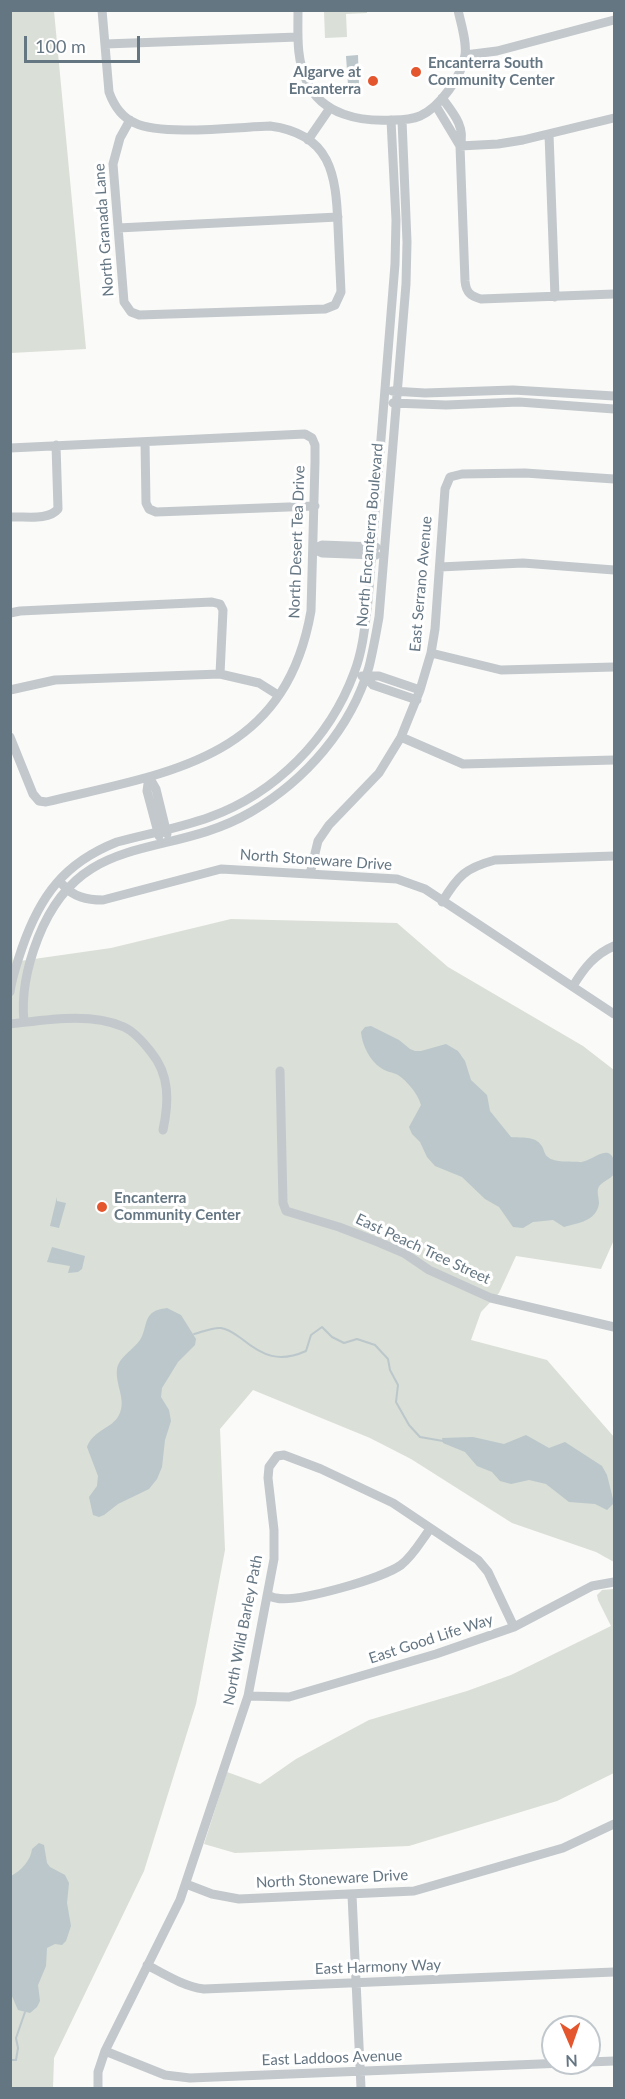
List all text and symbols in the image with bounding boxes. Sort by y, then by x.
scale bar [27,24,142,62]
text: 100 m [35,35,86,57]
place label: Encanterra South Community Center [428,54,555,89]
place label: Algarve at Encanterra [289,63,361,98]
marker: Encanterra South Community Center [409,65,423,79]
marker: Algarve at Encanterra [366,74,380,88]
street label: North Granada Lane [90,163,118,297]
street label: North Encanterra Boulevard [353,442,387,628]
street label: North Desert Tea Drive [285,465,309,619]
street label: East Serrano Avenue [406,515,436,653]
street label: North Stoneware Drive [239,846,393,874]
place label: Encanterra Community Center [114,1189,241,1224]
marker: Encanterra Community Center [95,1200,109,1214]
street label: East Peach Tree Street [353,1210,493,1288]
street label: North Wild Barley Path [220,1553,266,1707]
street label: East Good Life Way [367,1610,495,1668]
street label: North Stoneware Drive [255,1866,409,1892]
street label: East Harmony Way [315,1956,441,1978]
north arrow [541,2015,601,2075]
street label: East Laddoos Avenue [261,2047,403,2069]
text: N [565,2052,578,2071]

